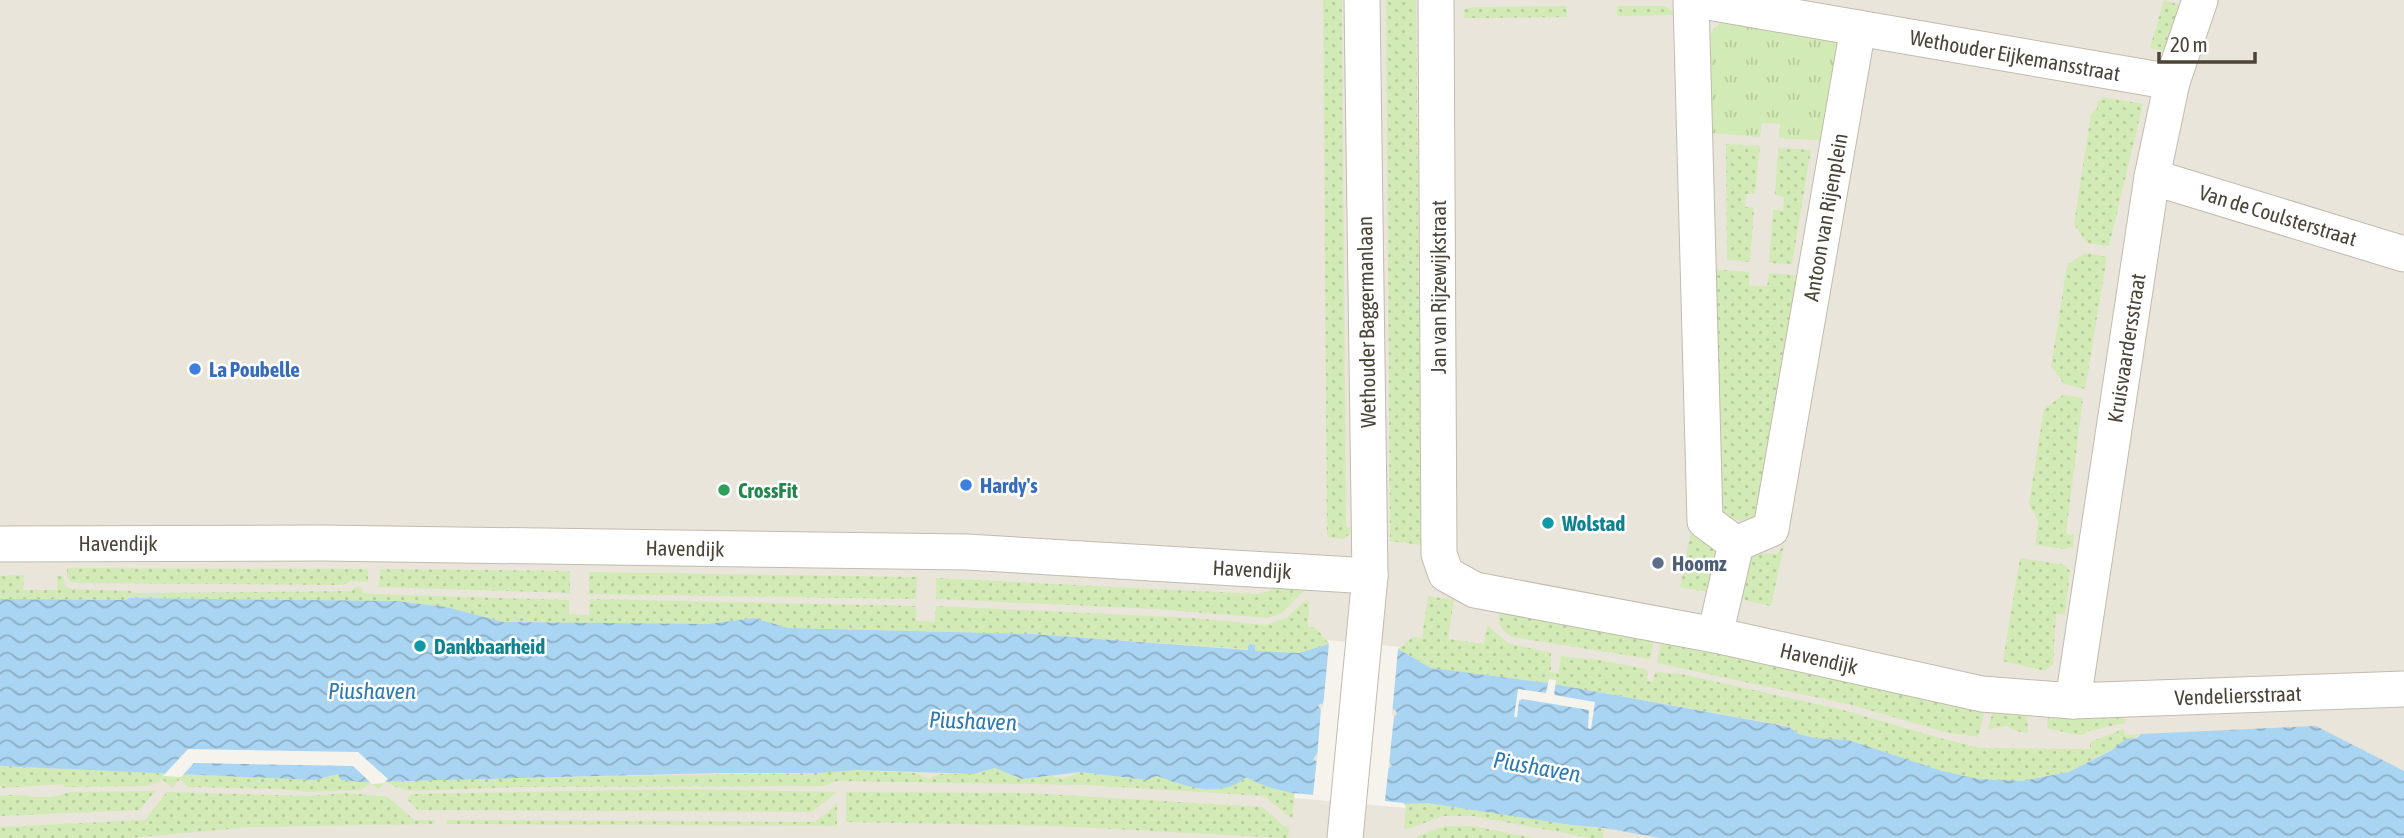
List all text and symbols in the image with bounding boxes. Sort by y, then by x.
scale bar [2159,21,2255,65]
street label: Wethouder Eijkemansstraat [1908,25,2122,85]
text: 20 m [2170,32,2208,56]
street label: Antoon van Rijenplein [1798,131,1852,303]
street label: Van de Coulsterstraat [2196,180,2360,250]
street label: Jan van Rijzewijkstraat [1426,200,1450,374]
street label: Wethouder Baggermanlaan [1352,216,1380,428]
street label: Kruisvaardersstraat [2102,272,2150,424]
place label: La Poubelle [209,357,300,381]
marker: La Poubelle [187,361,203,377]
place label: Hardy's [980,473,1038,497]
marker: Hardy's [958,477,974,493]
place label: CrossFit [738,478,798,502]
marker: CrossFit [716,482,732,498]
place label: Wolstad [1561,511,1625,535]
marker: Wolstad [1540,515,1556,531]
street label: Havendijk [79,531,157,555]
street label: Havendijk [645,535,725,561]
place label: Hoomz [1672,551,1727,575]
street label: Havendijk [1212,555,1292,583]
marker: Hoomz [1650,555,1666,571]
place label: Dankbaarheid [434,634,545,658]
street label: Havendijk [1778,637,1860,679]
marker: Dankbaarheid [412,638,428,654]
water label: Piushaven [328,678,416,704]
street label: Vendeliersstraat [2174,681,2302,709]
water label: Piushaven [929,706,1017,736]
water label: Piushaven [1491,747,1583,787]

